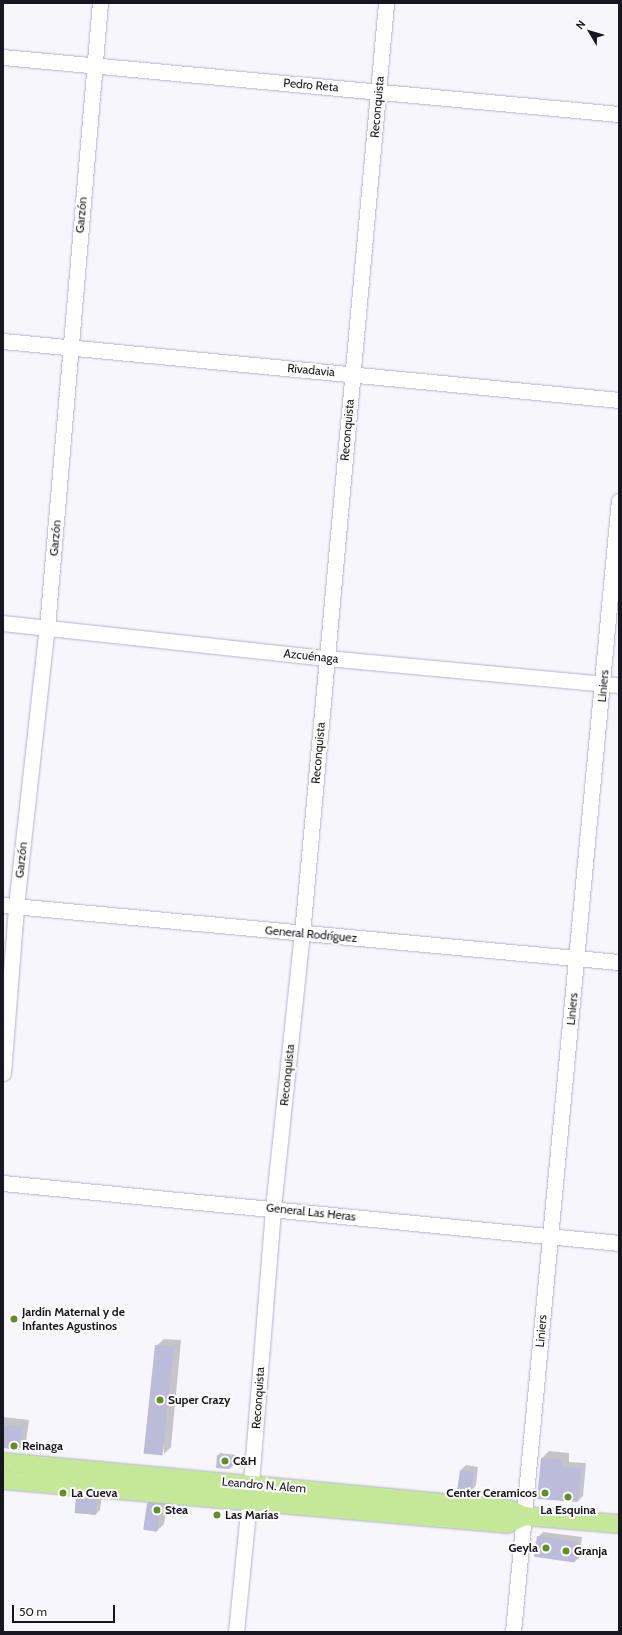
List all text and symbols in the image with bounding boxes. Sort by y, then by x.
north arrow [570,12,610,52]
text: N [573,17,588,32]
street label: Pedro Reta [283,75,339,95]
street label: Reconquista [367,75,387,139]
street label: Garzón [72,196,90,234]
street label: Rivadavia [287,361,335,379]
street label: Reconquista [337,398,357,462]
street label: Garzón [46,519,64,557]
street label: Azcuénaga [283,646,339,666]
street label: Liniers [594,669,612,703]
street label: Reconquista [308,721,328,785]
street label: Garzón [12,841,30,879]
street label: General Rodríguez [264,923,358,945]
street label: Liniers [563,992,581,1026]
street label: Reconquista [277,1043,297,1107]
street label: General Las Heras [265,1200,357,1224]
place label: Jardín Maternal y de Infantes Agustinos [22,1305,125,1333]
marker: Jardín Maternal y de Infantes Agustinos [9,1314,19,1324]
street label: Liniers [532,1314,550,1348]
street label: Reconquista [249,1367,267,1429]
place label: Super Crazy [168,1393,230,1407]
marker: Super Crazy [155,1395,165,1405]
place label: Reinaga [22,1439,63,1453]
marker: Reinaga [9,1441,19,1451]
place label: C&H [233,1454,257,1468]
marker: C&H [220,1456,230,1466]
street label: Leandro N. Alem [221,1474,307,1496]
place label: La Cueva [71,1486,117,1500]
place label: Center Ceramicos [446,1486,537,1500]
marker: La Cueva [58,1488,68,1498]
marker: Center Ceramicos [540,1488,550,1498]
marker: La Esquina [563,1492,573,1502]
place label: Stea [165,1503,188,1517]
place label: La Esquina [540,1503,596,1517]
marker: Stea [152,1505,162,1515]
place label: Las Marías [225,1508,279,1522]
marker: Las Marías [212,1510,222,1520]
place label: Geyla [508,1541,538,1555]
marker: Geyla [541,1543,551,1553]
place label: Granja [574,1544,607,1558]
marker: Granja [561,1546,571,1556]
scale bar [14,1597,117,1623]
text: 50 m [19,1604,47,1619]

